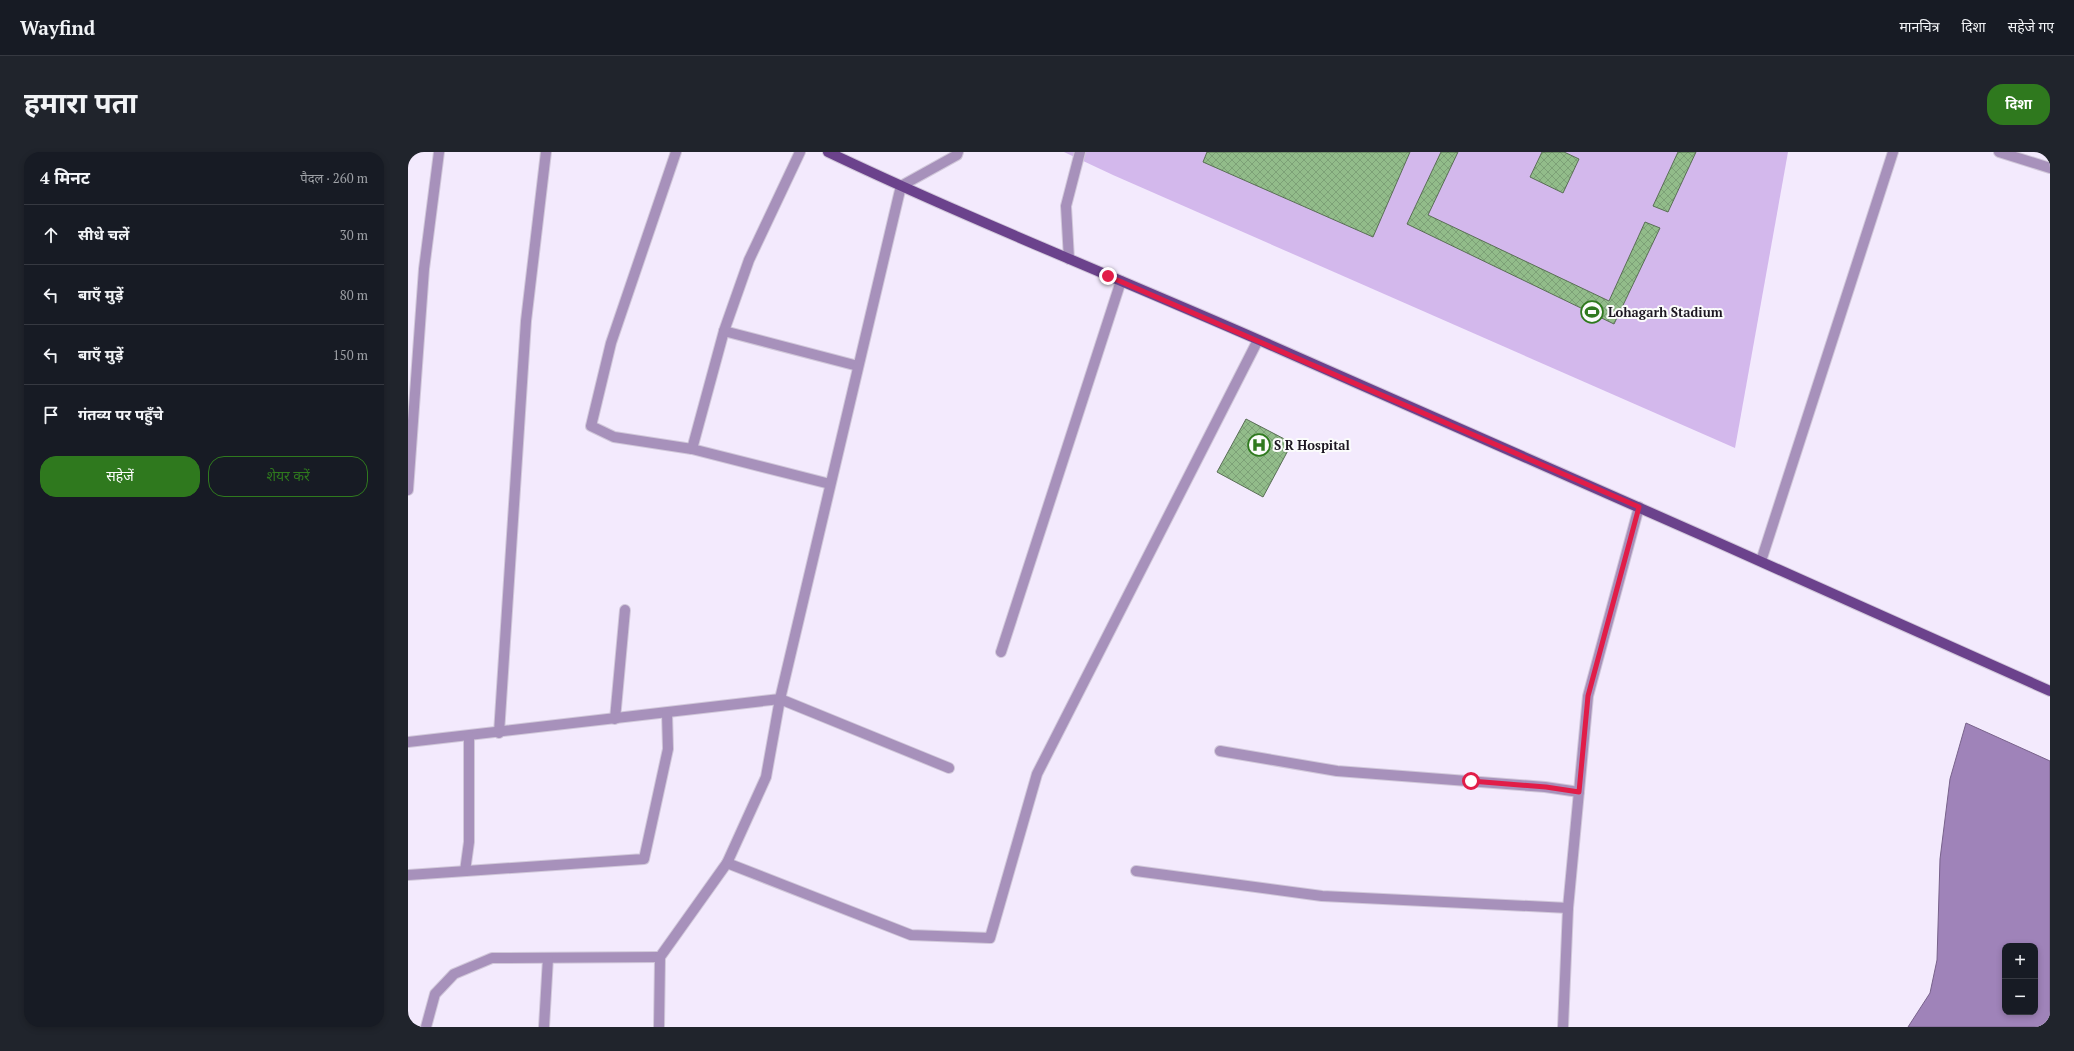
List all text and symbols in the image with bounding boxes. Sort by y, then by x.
text: Wayfind [20,15,95,40]
text: मानचित्र [1899,17,1939,36]
text: दिशा [1961,17,1986,36]
text: सहेजे गए [2008,17,2054,36]
text: हमारा पता [24,84,137,121]
button: दिशा [1987,84,2050,125]
text: 4 मिनट [40,166,90,189]
text: पैदल · 260 m [300,169,368,187]
icon: ahead [40,224,62,246]
text: सीधे चलें [78,224,129,244]
text: 30 m [340,226,368,244]
route end [1099,267,1117,285]
icon: left [40,284,62,306]
text: बाएँ मुड़ें [78,284,123,304]
text: 80 m [340,286,368,304]
sports icon: Lohagarh Stadium [1579,299,1605,325]
place label: Lohagarh Stadium [1608,303,1723,321]
icon: left [40,344,62,366]
text: बाएँ मुड़ें [78,344,123,364]
text: 150 m [333,346,368,364]
icon: arrive [40,404,62,426]
text: गंतव्य पर पहुँचे [78,404,163,424]
hospital icon: S R Hospital [1246,432,1272,458]
place label: S R Hospital [1274,436,1350,454]
button: सहेजें [40,456,200,497]
button: शेयर करें [208,456,368,497]
route start [1462,772,1480,790]
map controls [2002,943,2038,1015]
button: + [2002,943,2038,979]
button: − [2002,979,2038,1015]

